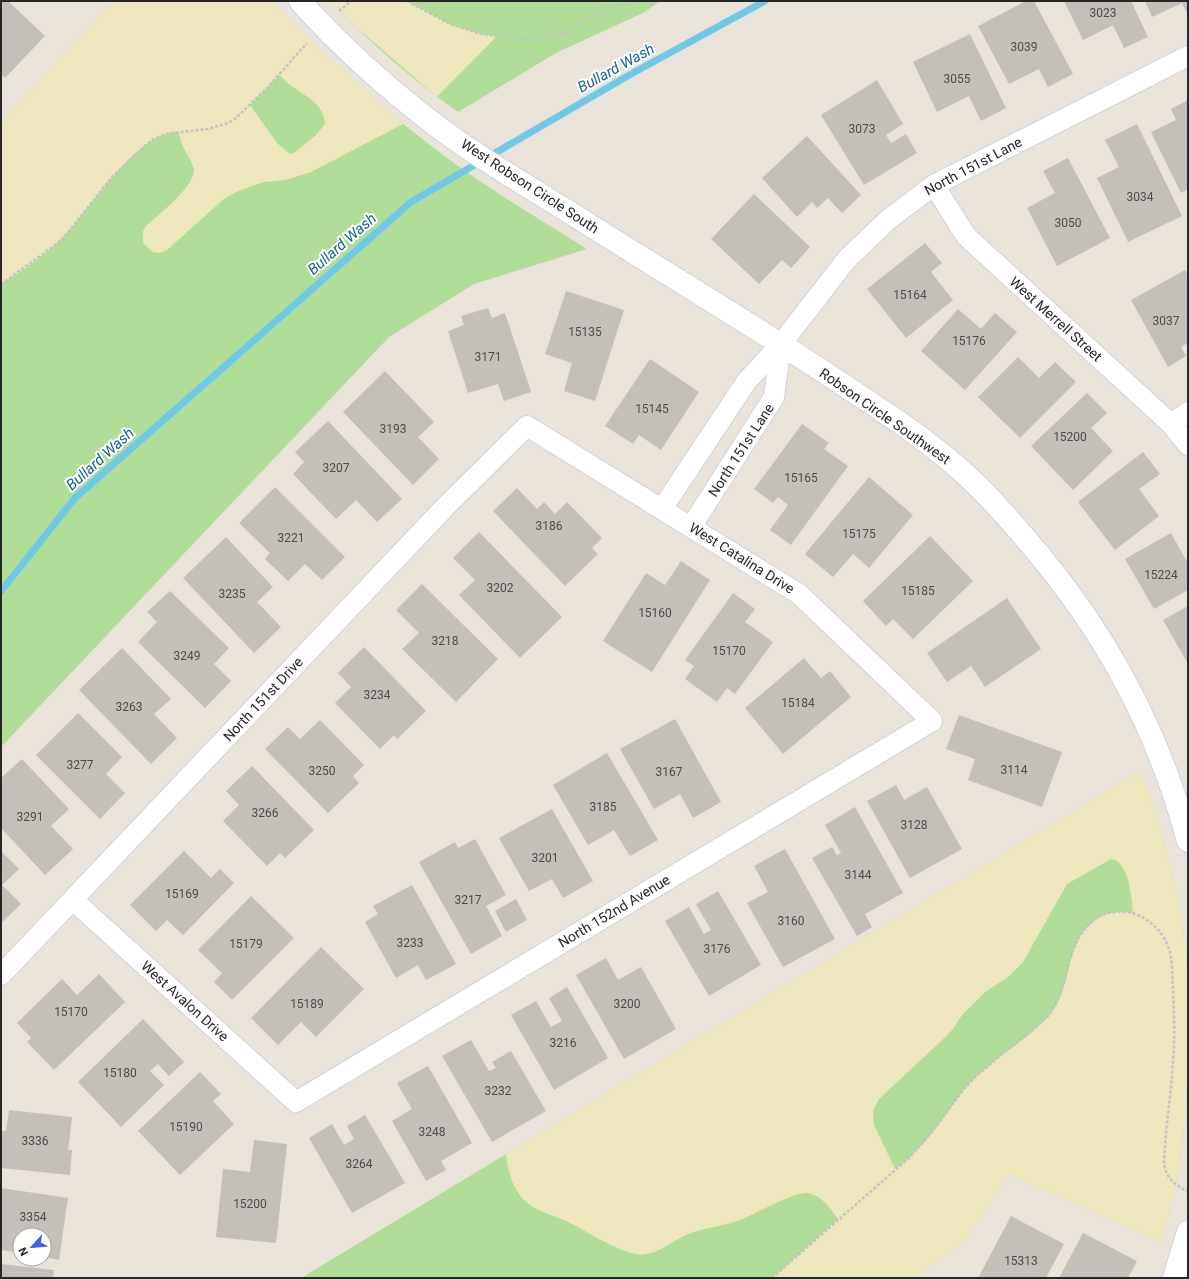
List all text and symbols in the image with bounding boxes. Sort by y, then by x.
house number: 3023 [1090,6,1116,20]
water label: Bullard Wash [575,40,657,96]
house number: 3039 [1011,40,1037,54]
house number: 3055 [944,72,971,86]
house number: 3073 [849,122,875,136]
street label: North 151st Lane [922,134,1024,198]
street label: West Robson Circle South [458,135,602,237]
house number: 3034 [1127,190,1154,204]
water label: Bullard Wash [304,209,380,279]
house number: 3050 [1055,216,1082,230]
street label: West Merrell Street [1007,273,1106,365]
house number: 15164 [893,288,927,302]
house number: 3037 [1153,314,1180,328]
house number: 15135 [568,325,602,339]
house number: 15176 [952,334,986,348]
house number: 3171 [475,350,501,364]
street label: Robson Circle Southwest [817,365,954,467]
street label: North 151st Lane [705,400,777,500]
house number: 15145 [635,402,669,416]
house number: 3193 [380,422,406,436]
water label: Bullard Wash [62,424,138,494]
house number: 15200 [1053,430,1087,444]
house number: 3207 [323,461,350,475]
house number: 15165 [784,471,818,485]
house number: 3186 [536,519,563,533]
street label: West Catalina Drive [686,519,798,597]
house number: 15175 [842,527,876,541]
house number: 3221 [278,531,304,545]
house number: 15224 [1144,568,1178,582]
house number: 3202 [487,581,514,595]
house number: 15185 [901,584,935,598]
house number: 3235 [219,587,246,601]
house number: 15160 [638,606,672,620]
house number: 3218 [432,634,459,648]
house number: 15170 [712,644,746,658]
house number: 3249 [174,649,200,663]
street label: North 151st Drive [220,654,306,744]
house number: 3234 [364,688,391,702]
house number: 15184 [781,696,815,710]
house number: 3263 [116,700,142,714]
house number: 3277 [67,758,94,772]
house number: 3114 [1001,763,1028,777]
house number: 3250 [309,764,336,778]
house number: 3167 [656,765,683,779]
house number: 3185 [590,800,617,814]
house number: 3266 [252,806,279,820]
house number: 3291 [17,810,43,824]
house number: 3128 [901,818,928,832]
house number: 3201 [532,851,558,865]
house number: 3144 [845,868,872,882]
street label: North 152nd Avenue [555,871,673,951]
house number: 15169 [165,887,199,901]
house number: 3217 [455,893,482,907]
house number: 3160 [778,914,805,928]
house number: 3233 [397,936,423,950]
house number: 15179 [229,937,263,951]
house number: 3176 [704,942,731,956]
street label: West Avalon Drive [138,958,232,1044]
house number: 15189 [290,997,324,1011]
house number: 3200 [614,997,641,1011]
house number: 15170 [54,1005,88,1019]
house number: 3216 [550,1036,577,1050]
house number: 15180 [103,1066,137,1080]
house number: 3232 [485,1084,512,1098]
house number: 15190 [169,1120,203,1134]
house number: 3248 [419,1125,446,1139]
house number: 3336 [22,1134,49,1148]
house number: 3264 [346,1157,373,1171]
house number: 15200 [233,1197,267,1211]
house number: 3354 [20,1210,47,1224]
north arrow [12,1227,52,1267]
text: N [16,1245,31,1258]
house number: 15313 [1004,1254,1038,1268]

